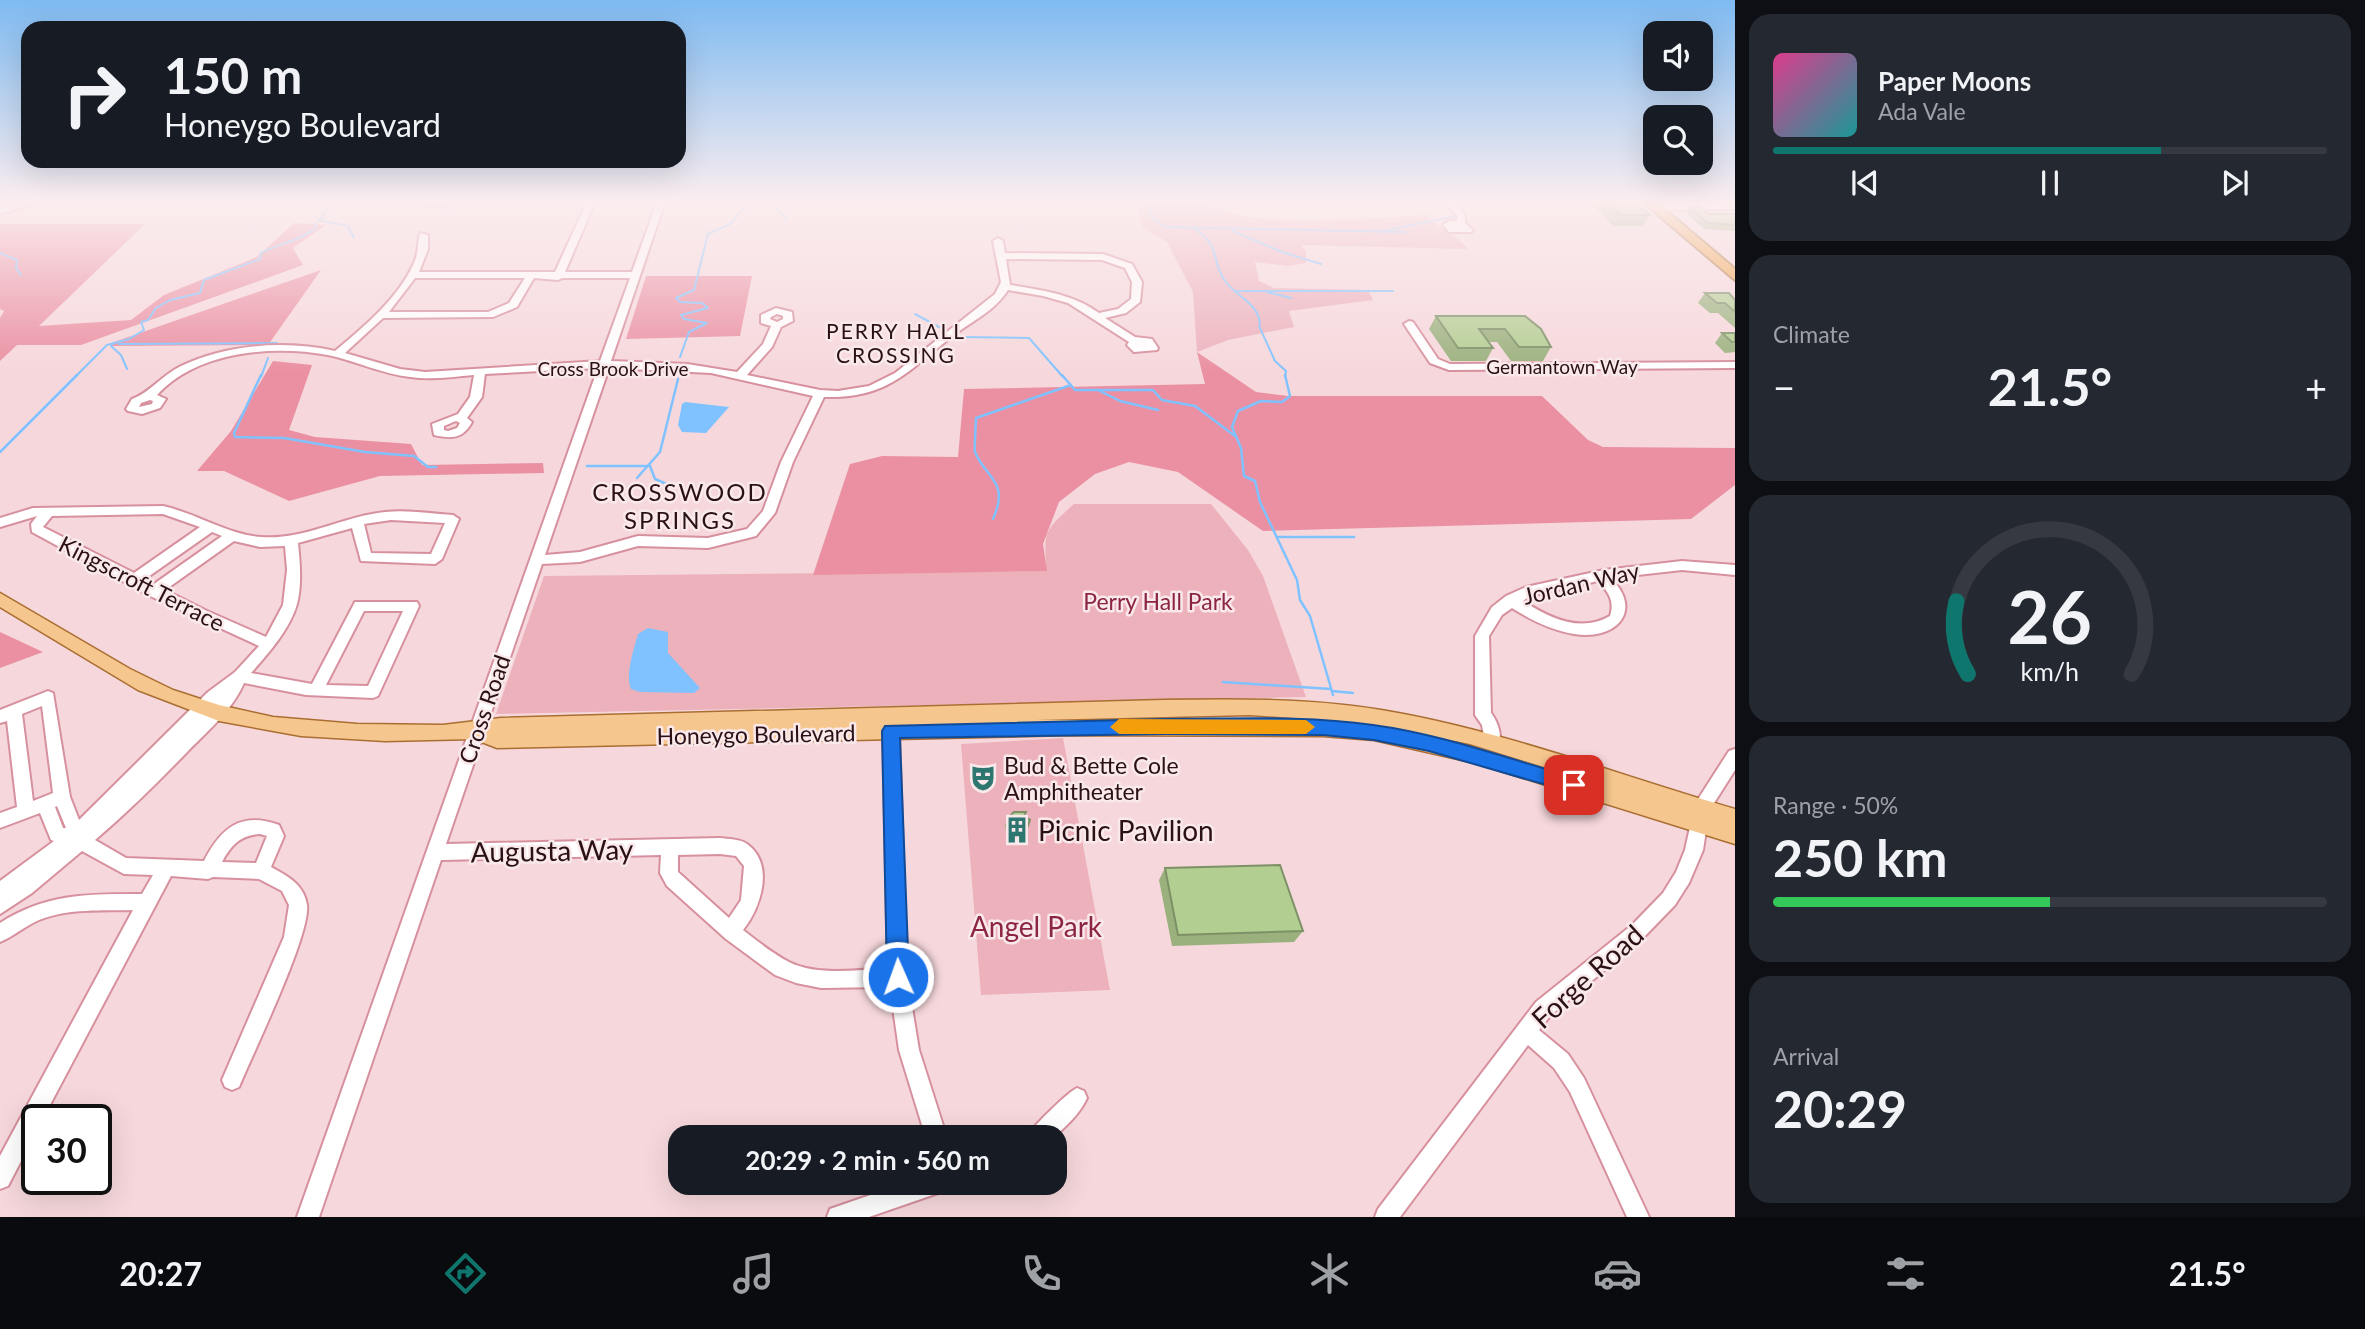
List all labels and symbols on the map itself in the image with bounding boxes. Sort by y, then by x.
district label: PERRY HALL CROSSING [826,318,966,367]
street label: Germantown Way [1486,355,1638,378]
street label: Cross Brook Drive [537,357,689,380]
district label: CROSSWOOD SPRINGS [592,477,768,534]
street label: Kingscroft Terrace [55,529,229,637]
street label: Jordan Way [1520,556,1642,610]
park label: Perry Hall Park [1083,587,1233,615]
street label: Cross Road [452,651,516,767]
street label: Honeygo Boulevard [656,718,856,750]
place label: Bud & Bette Cole Amphitheater [1004,751,1179,805]
pin [1544,755,1604,815]
theatre icon: Bud & Bette Cole Amphitheater [968,763,998,793]
place label: Picnic Pavilion [1038,813,1214,847]
building icon: Picnic Pavilion [1002,815,1032,845]
street label: Augusta Way [470,832,634,868]
park label: Angel Park [970,909,1103,943]
street label: Forge Road [1524,917,1650,1035]
position arrow [861,940,935,1014]
speed limit sign: 30 [21,1104,112,1195]

